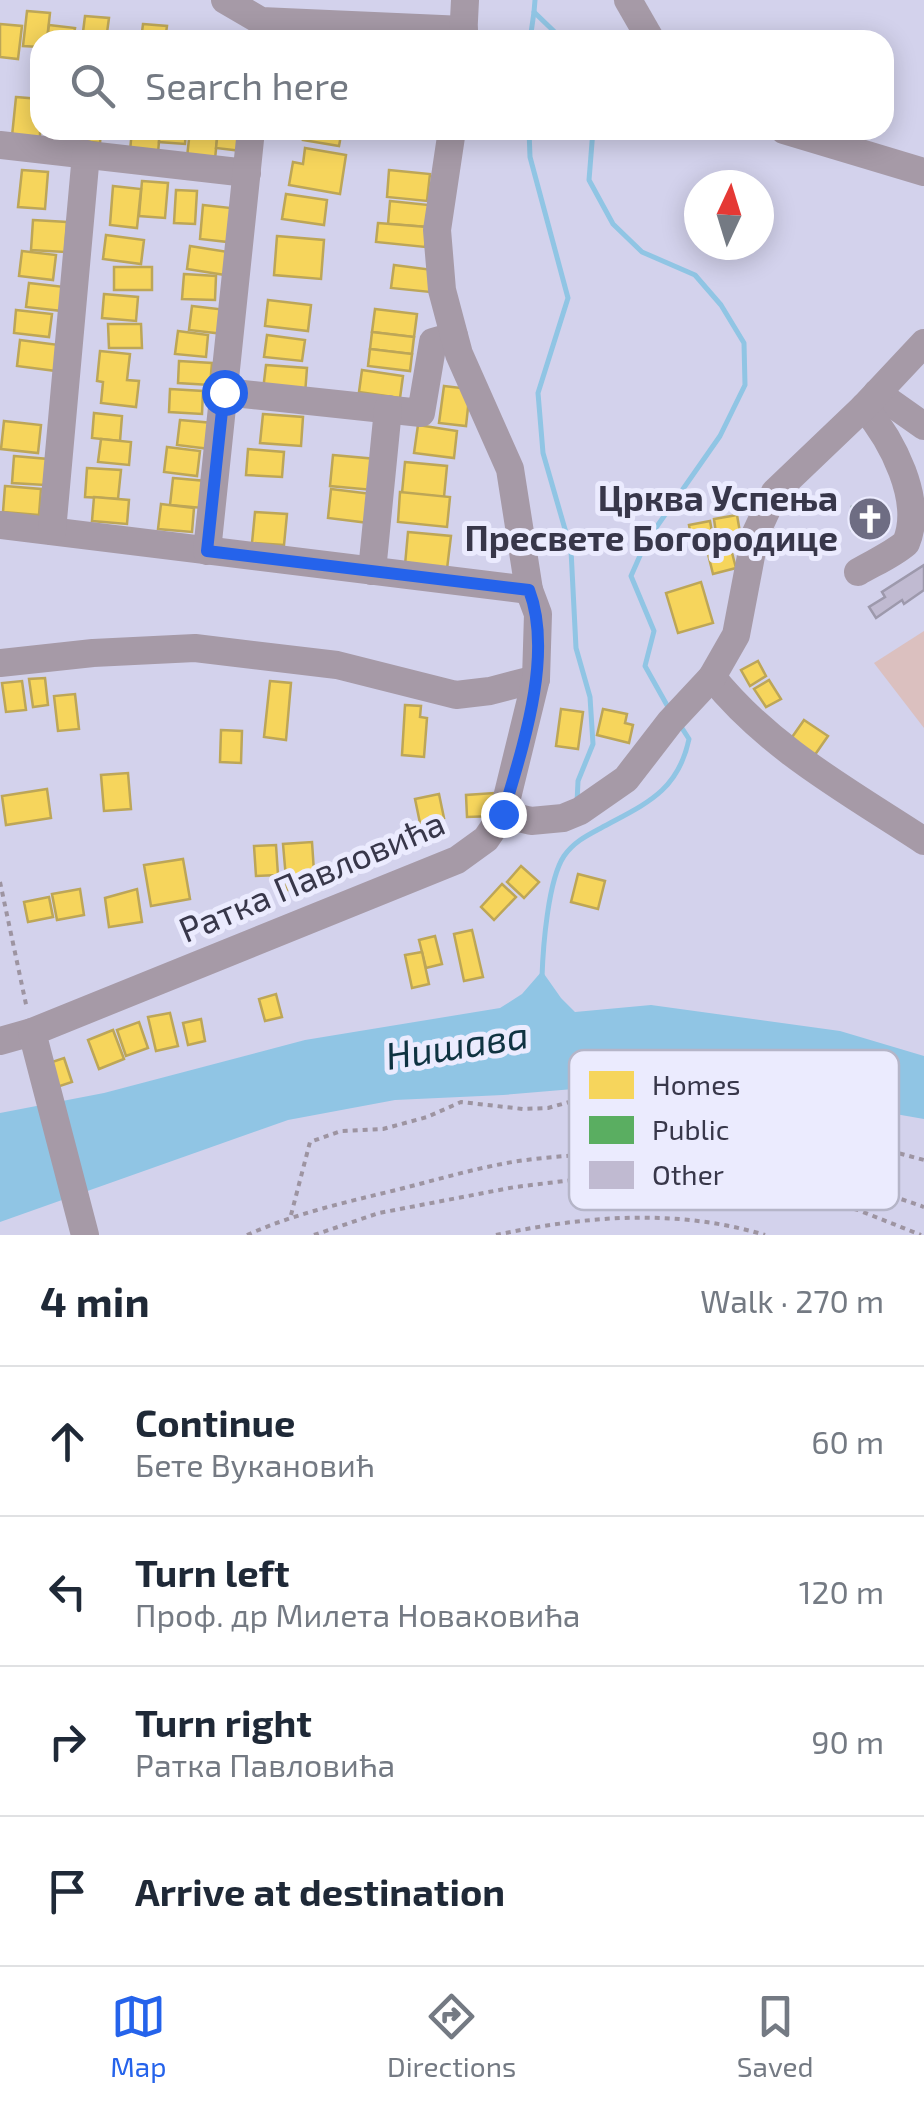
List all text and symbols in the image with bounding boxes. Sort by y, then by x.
search box [30,30,894,140]
icon: search [65,58,120,113]
text: Search here [145,62,349,108]
north arrow [684,170,774,260]
route start [202,370,248,416]
place label: Црква Успења Пресвете Богородице [464,476,838,558]
church icon: Црква Успења Пресвете Богородице [847,496,893,542]
route end [481,792,527,838]
street label: Ратка Павловића [172,800,450,950]
water label: Нишава [382,1010,531,1078]
legend [569,1050,899,1210]
text: Homes [652,1067,740,1101]
text: Public [652,1112,729,1146]
text: Other [652,1157,724,1191]
text: 4 min [40,1275,150,1325]
text: Walk · 270 m [700,1281,884,1319]
text: Continue [135,1399,295,1445]
icon: ahead [40,1414,95,1469]
text: 60 m [811,1422,884,1460]
text: Бете Вукановић [135,1445,374,1483]
text: Turn left [135,1549,290,1595]
icon: left [40,1564,95,1619]
text: 120 m [799,1572,884,1610]
text: Проф. др Милета Новаковића [135,1595,581,1633]
text: Turn right [135,1699,312,1745]
icon: right [40,1714,95,1769]
text: 90 m [811,1722,884,1760]
text: Ратка Павловића [135,1745,395,1783]
icon: arrive [40,1864,95,1919]
text: Arrive at destination [135,1868,505,1914]
tab: Map [110,1989,166,2083]
tab: Directions [387,1989,516,2083]
tab: Saved [737,1989,814,2083]

